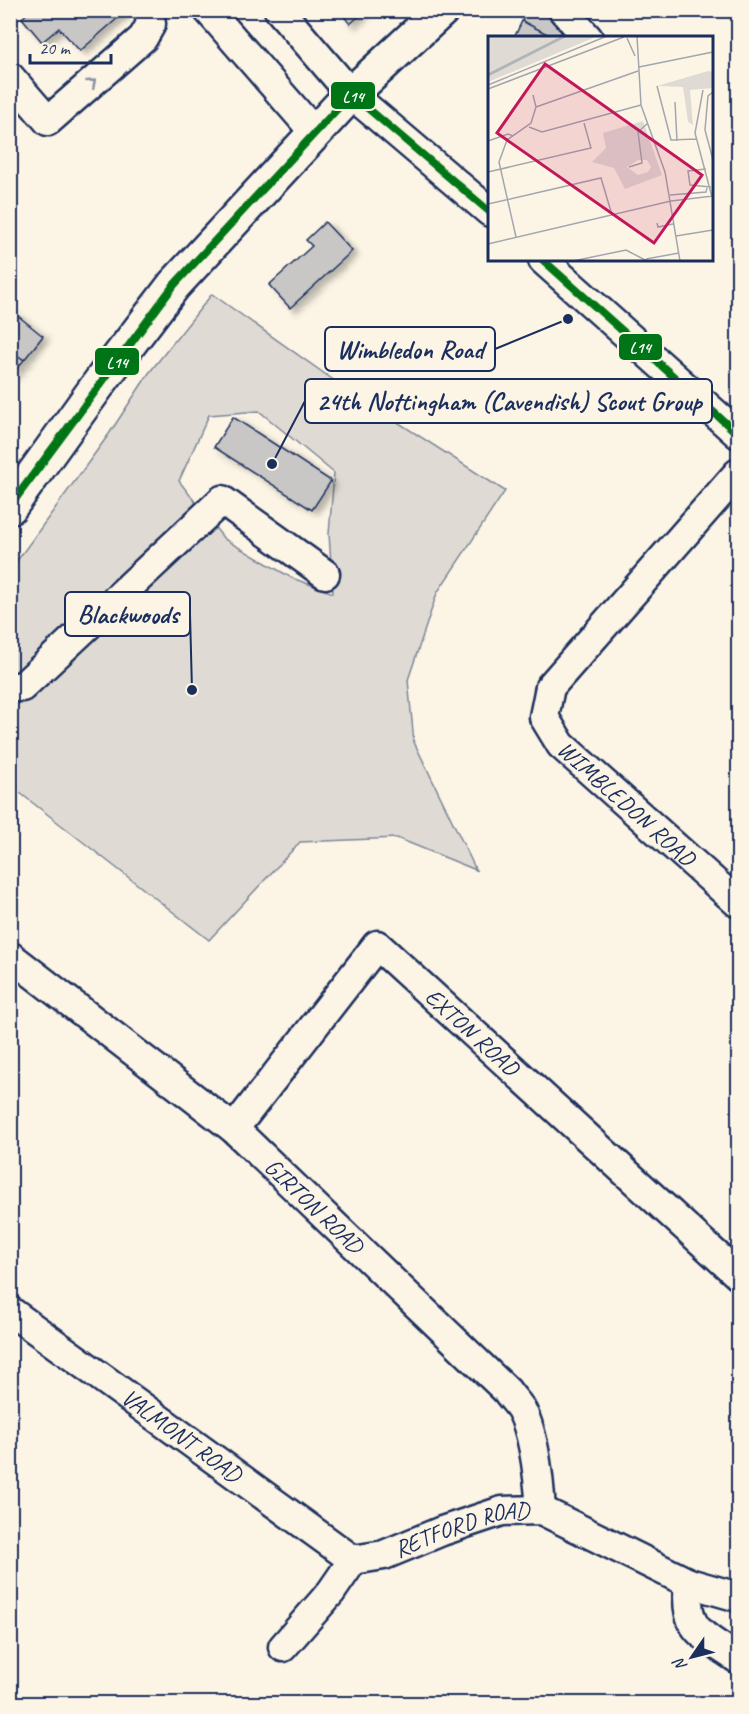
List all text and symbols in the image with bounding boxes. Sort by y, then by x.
scale bar [30,27,111,65]
inset map [488,36,713,261]
text: 20 m [39,37,72,59]
one-way arrow [85,79,96,90]
line badge: L14 [330,81,376,110]
text: L14 [342,87,365,107]
callout: Wimbledon Road [325,327,495,371]
text: Wimbledon Road [337,333,488,366]
line badge: L14 [618,333,663,361]
text: L14 [629,338,652,358]
line badge: L14 [94,347,140,376]
text: L14 [106,353,129,373]
callout: 24th Nottingham (Cavendish) Scout Group [305,379,712,423]
text: 24th Nottingham (Cavendish) Scout Group [317,385,704,418]
callout: Blackwoods [65,592,190,636]
text: Blackwoods [78,598,181,631]
street label: WIMBLEDON ROAD [551,734,703,874]
street label: EXTON ROAD [419,982,527,1084]
street label: GIRTON ROAD [259,1152,371,1261]
street label: VALMONT ROAD [116,1382,249,1490]
street label: RETFORD ROAD [390,1495,531,1564]
north arrow [662,1627,722,1687]
text: N [668,1653,692,1675]

